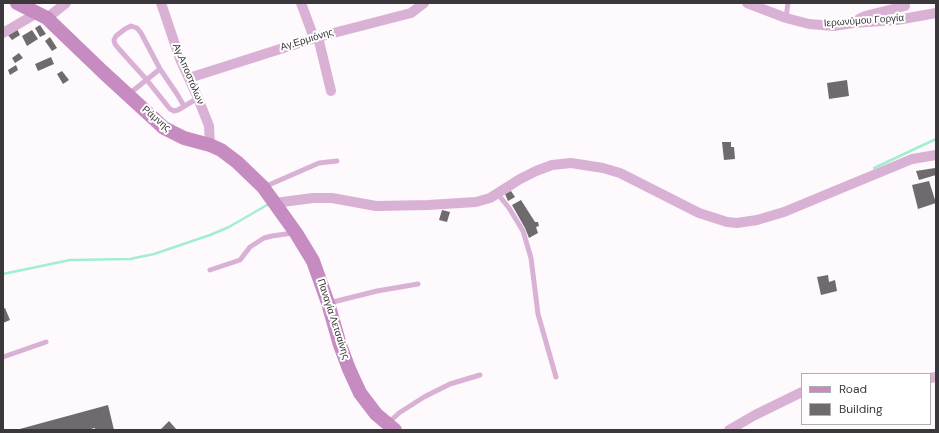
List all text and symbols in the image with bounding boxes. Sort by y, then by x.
street label: Ιερωνύμου Γοργία [823,12,905,30]
street label: Αγ.Ερμιόνης [279,26,335,54]
street label: Αγ.Αποστόλων [170,42,206,106]
street label: Ράμνης [139,104,173,134]
street label: Παναγία Λετσαίνης [314,277,352,361]
legend [801,373,931,425]
text: Road [839,381,867,397]
text: Building [839,401,883,417]

